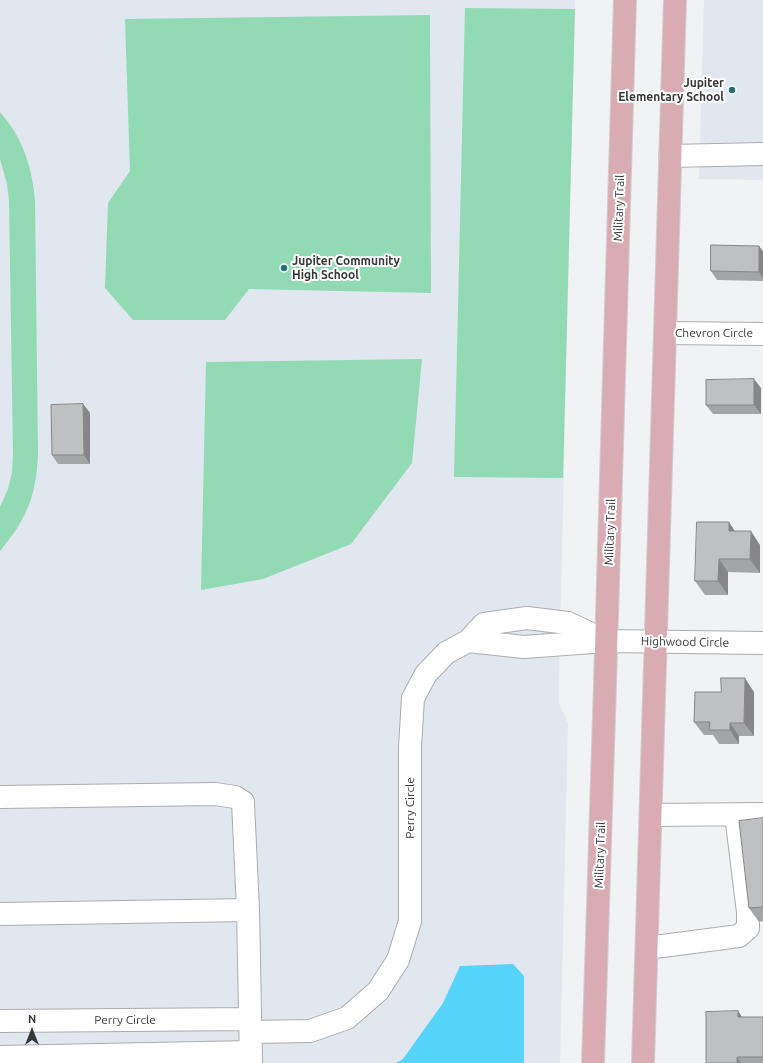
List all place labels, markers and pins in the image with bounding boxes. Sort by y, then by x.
place label: Jupiter Elementary School [618,76,724,104]
marker: Jupiter Elementary School [727,85,737,95]
place label: Jupiter Community High School [292,254,400,282]
marker: Jupiter Community High School [279,263,289,273]

